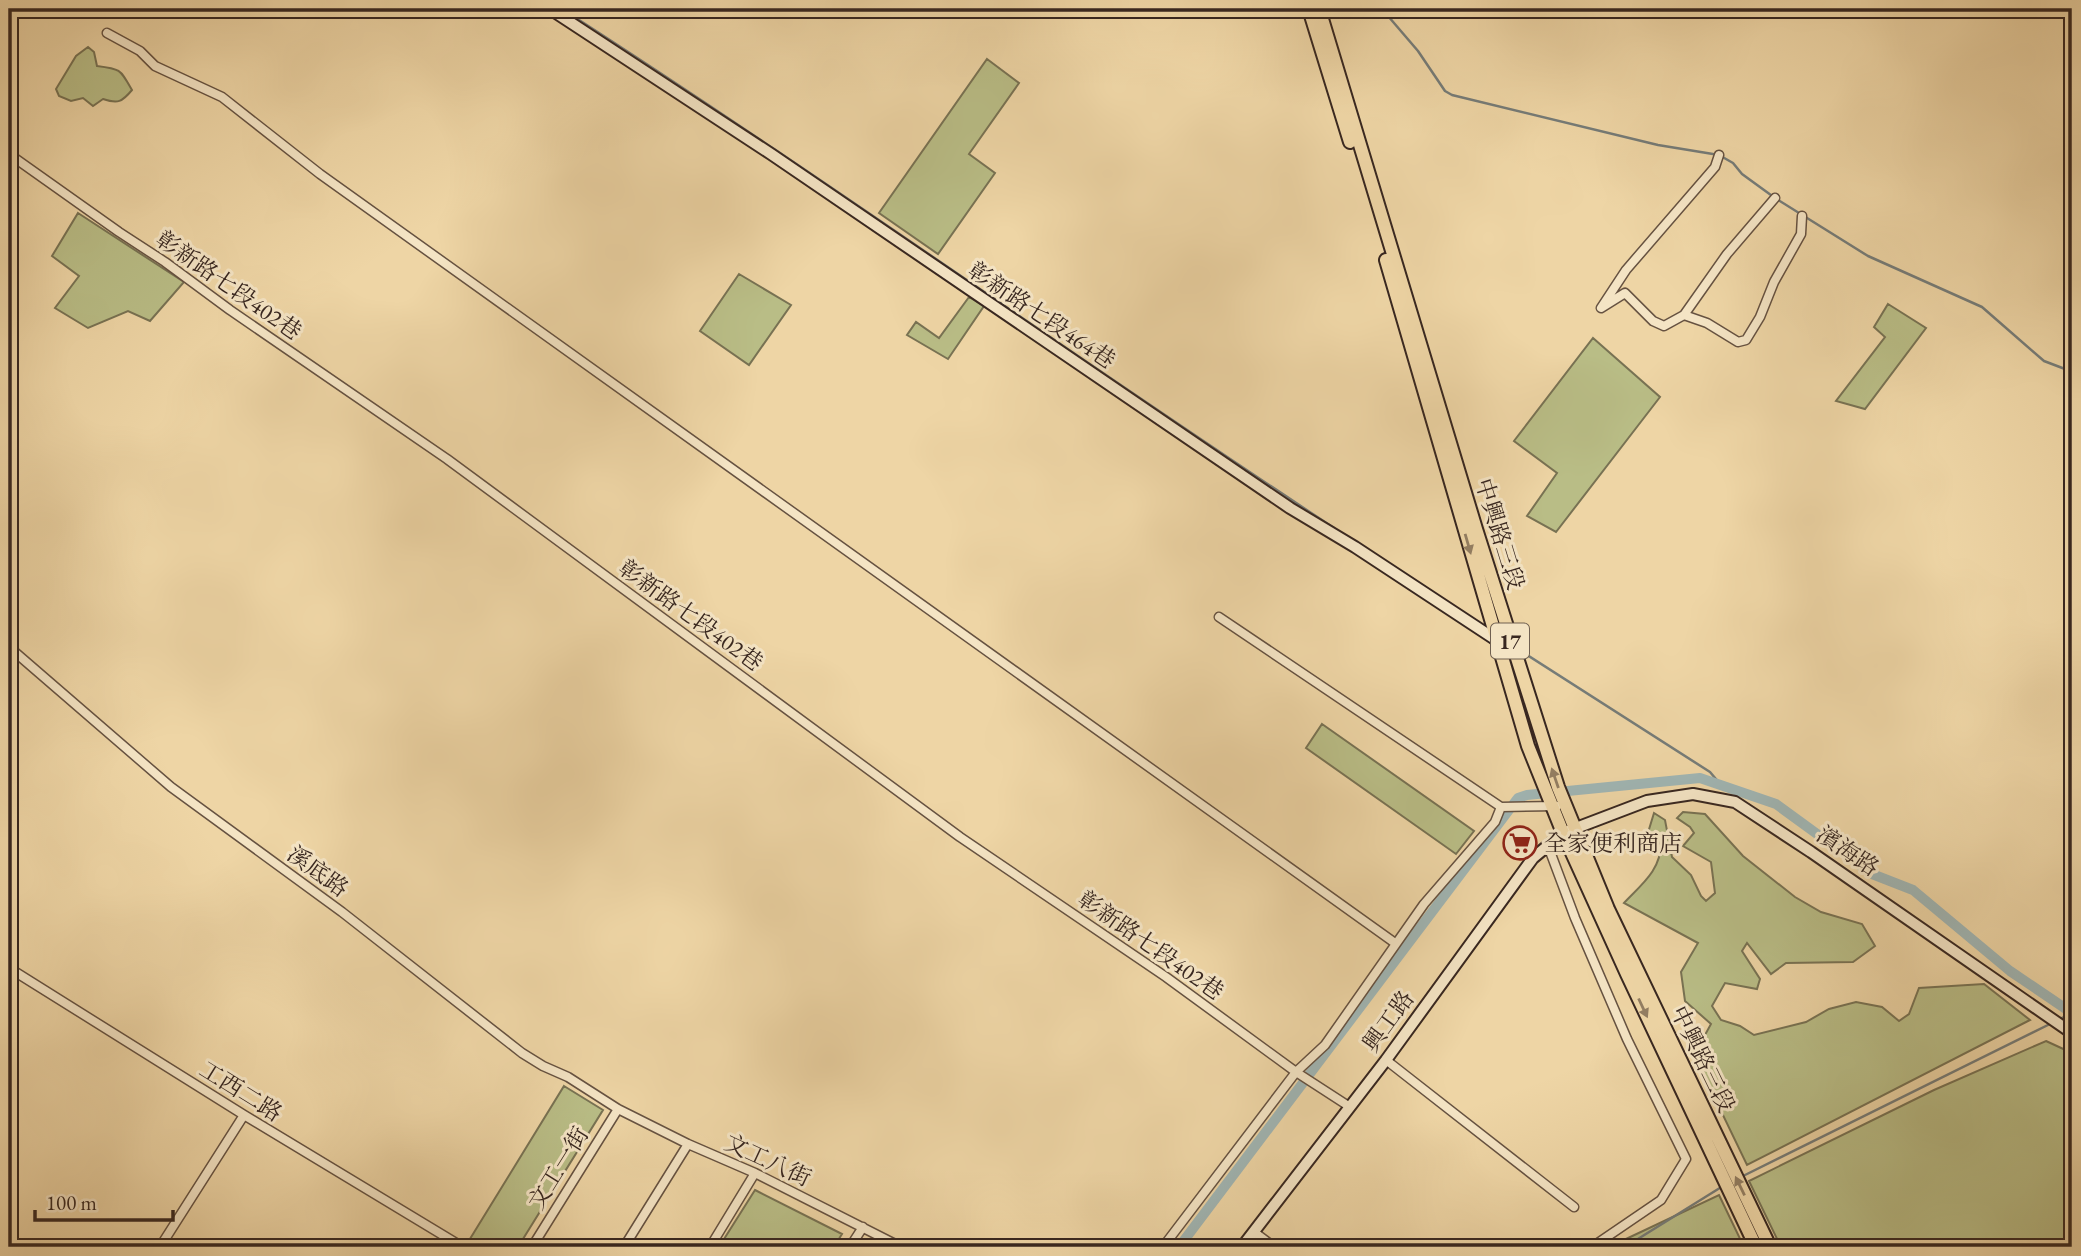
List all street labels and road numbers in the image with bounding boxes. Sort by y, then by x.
street label: 彰新路七段402巷 [150,224,308,346]
street label: 彰新路七段464巷 [963,255,1121,375]
street label: 中興路三段 [1469,475,1531,593]
street label: 彰新路七段402巷 [613,553,769,677]
road number: 17 [1491,624,1529,658]
street label: 濱海路 [1811,819,1885,883]
street label: 溪底路 [281,839,355,903]
street label: 彰新路七段402巷 [1072,884,1230,1006]
street label: 興工路 [1356,984,1420,1058]
street label: 中興路三段 [1664,1001,1742,1117]
street label: 工西二路 [194,1054,288,1128]
street label: 文工一街 [521,1121,595,1215]
street label: 文工八街 [720,1127,816,1193]

